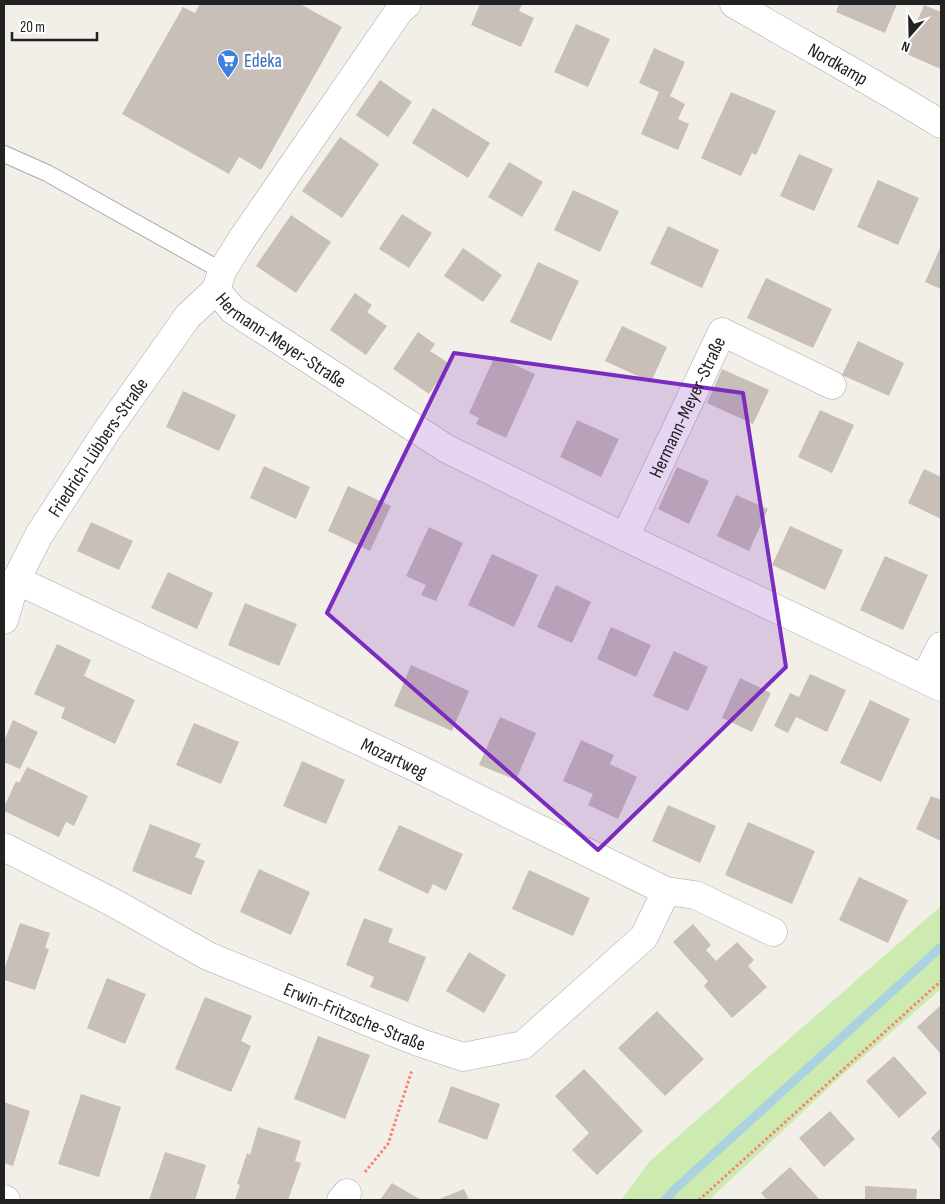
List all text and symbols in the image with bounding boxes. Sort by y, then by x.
scale bar [12,10,98,42]
north arrow [885,10,935,60]
text: 20 m [20,18,45,37]
text: N [899,37,912,56]
street label: Nordkamp [803,39,872,91]
supermarket icon: Edeka [216,48,240,79]
place label: Edeka [244,50,282,73]
street label: Hermann-Meyer-Straße [210,288,350,394]
street label: Hermann-Meyer-Straße [645,333,731,482]
street label: Friedrich-Lübbers-Straße [44,374,154,522]
street label: Mozartweg [357,733,431,784]
street label: Erwin-Fritzsche-Straße [280,978,428,1057]

